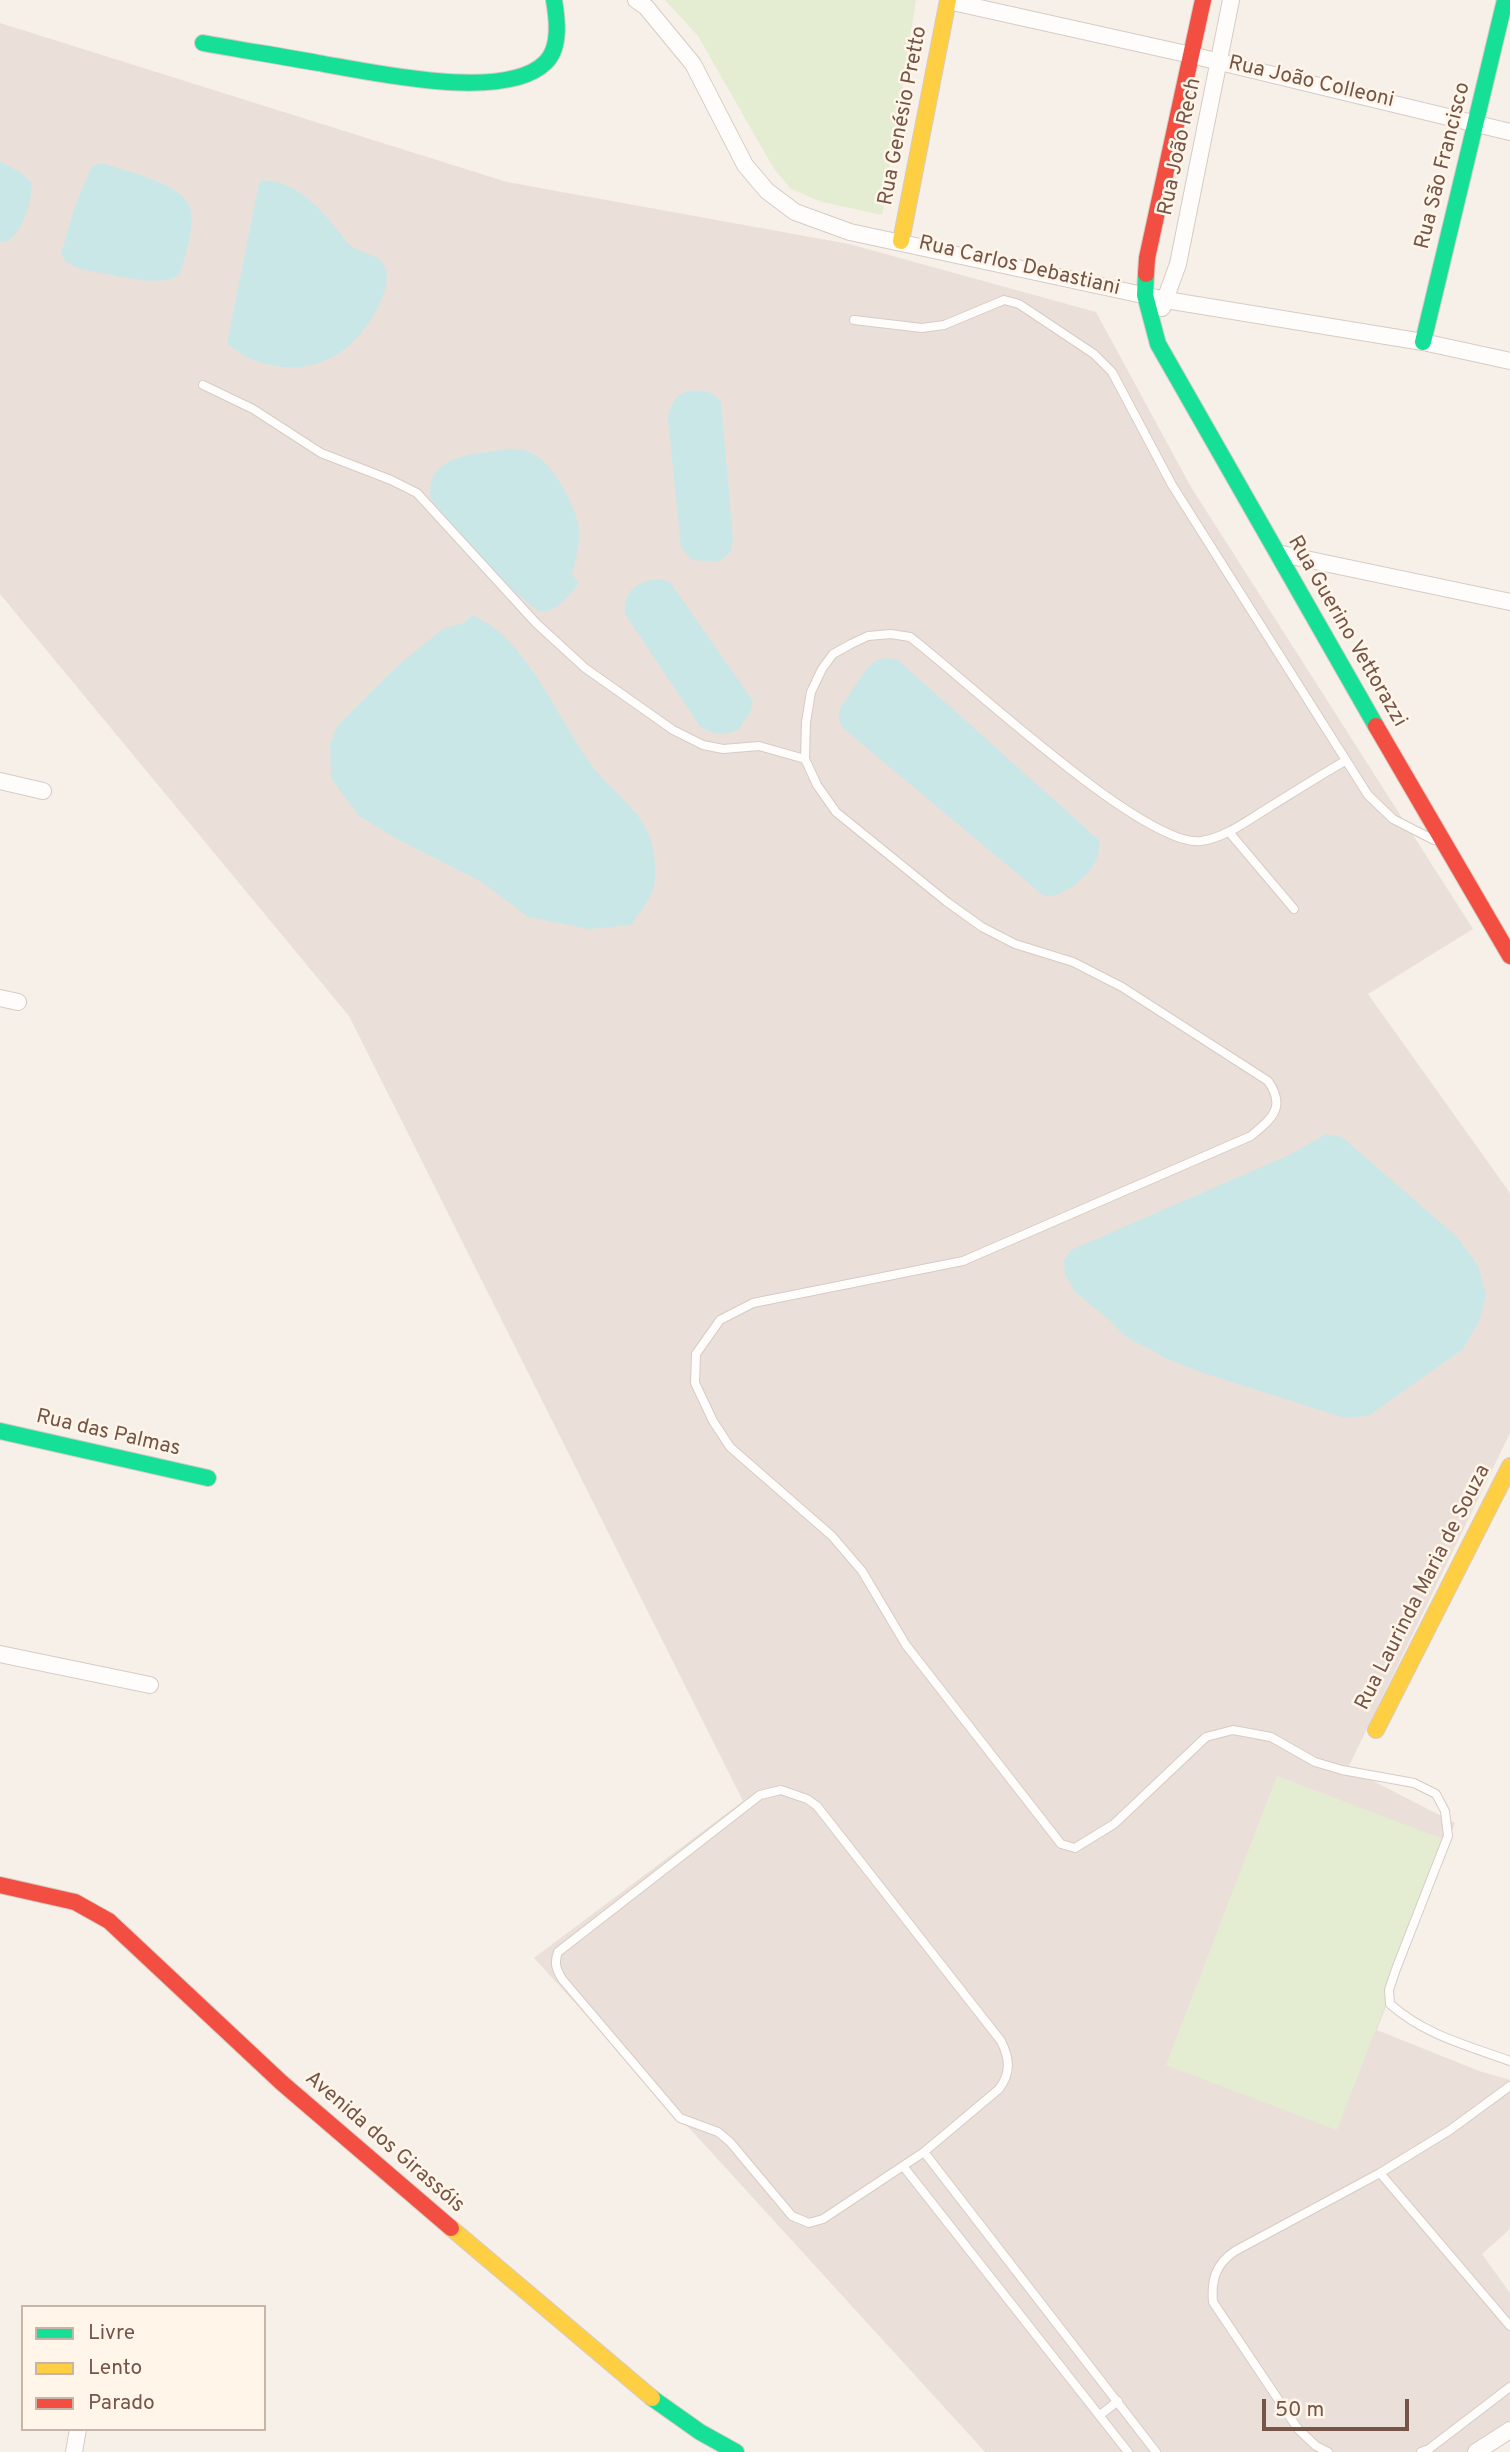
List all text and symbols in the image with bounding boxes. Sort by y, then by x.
street label: Rua Genésio Pretto [874,24,934,208]
street label: Rua João Colleoni [1226,52,1396,114]
street label: Rua João Rech [1154,76,1208,218]
street label: Rua São Francisco [1411,80,1477,252]
street label: Rua Carlos Debastiani [916,232,1122,302]
street label: Rua Guerino Vettorazzi [1281,532,1411,732]
street label: Rua das Palmas [33,1405,183,1463]
street label: Rua Laurinda Maria de Souza [1351,1461,1497,1715]
street label: Avenida dos Girassóis [299,2067,469,2219]
legend [21,2305,266,2431]
text: Livre [88,2320,135,2347]
text: Lento [88,2355,142,2382]
scale bar [1265,2386,1412,2430]
text: Parado [88,2390,155,2417]
text: 50 m [1275,2397,1324,2424]

